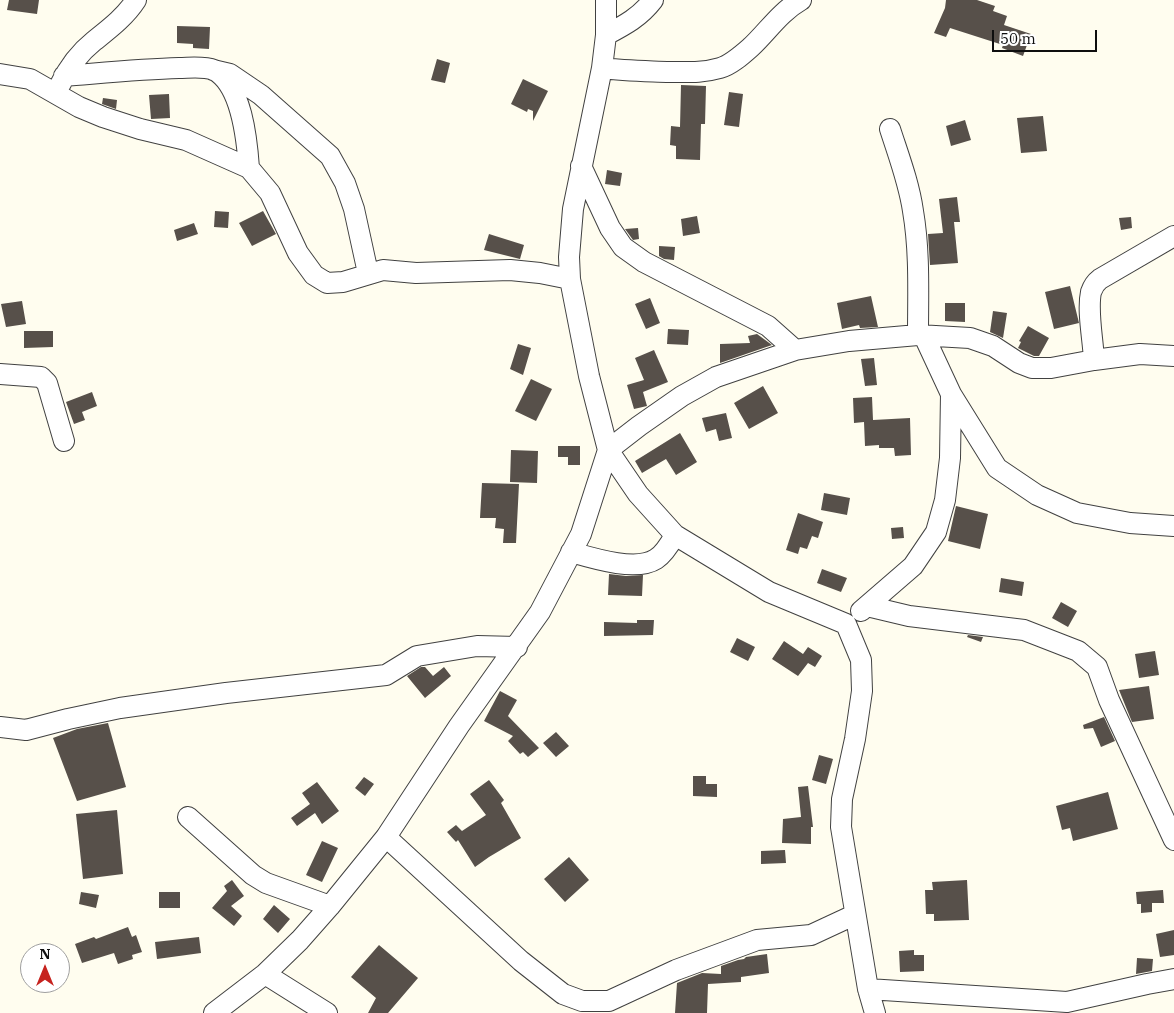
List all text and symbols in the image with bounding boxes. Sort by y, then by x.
scale bar [994,20,1099,52]
text: 50 m [1000,29,1036,48]
north arrow [20,943,70,993]
text: N [39,945,51,963]

